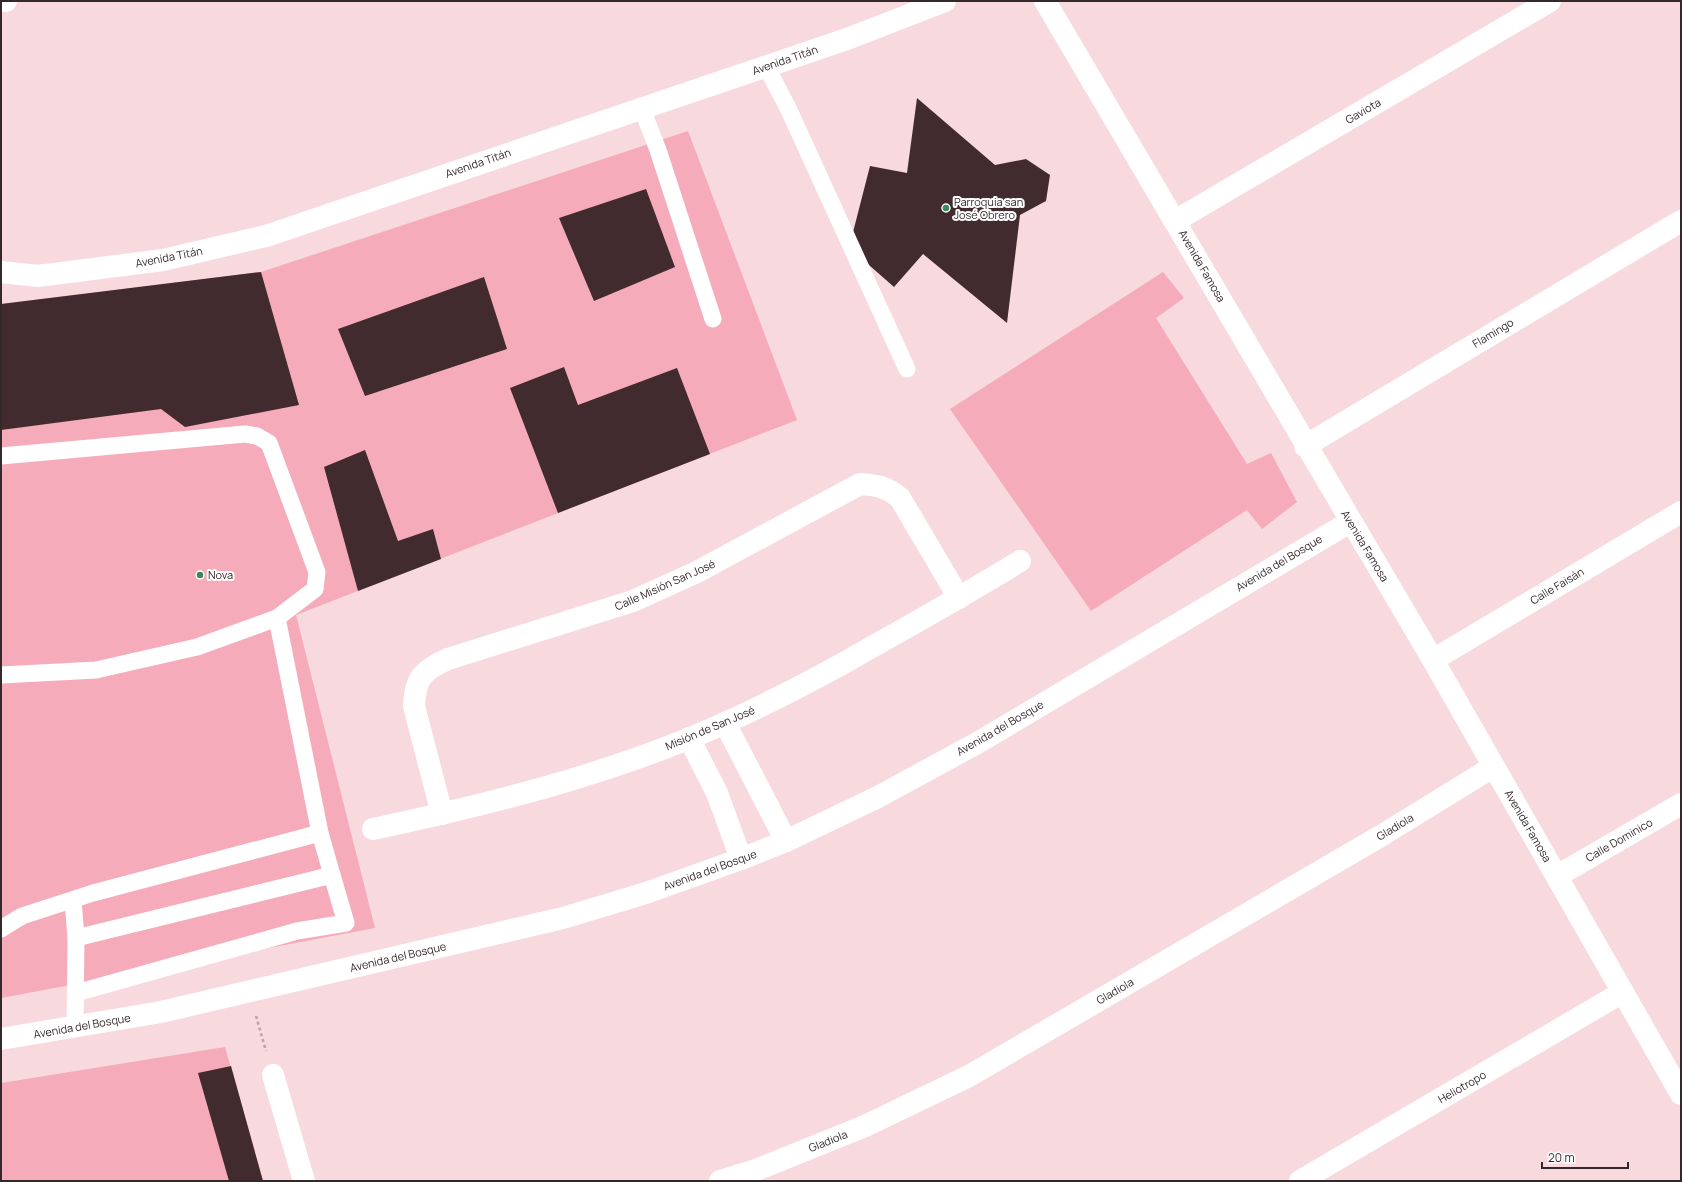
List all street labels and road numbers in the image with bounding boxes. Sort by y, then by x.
street label: Avenida Titán [750,41,820,78]
street label: Gaviota [1342,94,1383,127]
street label: Avenida Titán [443,144,513,181]
street label: Avenida Famosa [1176,227,1229,305]
street label: Avenida Titán [134,243,204,270]
street label: Flamingo [1469,314,1517,351]
street label: Avenida Famosa [1338,507,1393,584]
street label: Avenida del Bosque [1233,531,1325,594]
street label: Calle Misión San José [612,555,718,613]
street label: Calle Faisán [1527,564,1586,607]
street label: Avenida del Bosque [953,696,1047,759]
street label: Misión de San José [663,702,757,753]
street label: Avenida Famosa [1502,787,1555,865]
street label: Gladiola [1373,810,1416,843]
street label: Calle Dominico [1582,814,1655,865]
street label: Avenida del Bosque [661,845,759,893]
street label: Avenida del Bosque [348,938,448,975]
street label: Gladiola [1093,974,1136,1007]
street label: Avenida del Bosque [32,1009,132,1041]
street label: Heliotropo [1435,1066,1489,1106]
street label: Gladiola [806,1126,849,1155]

